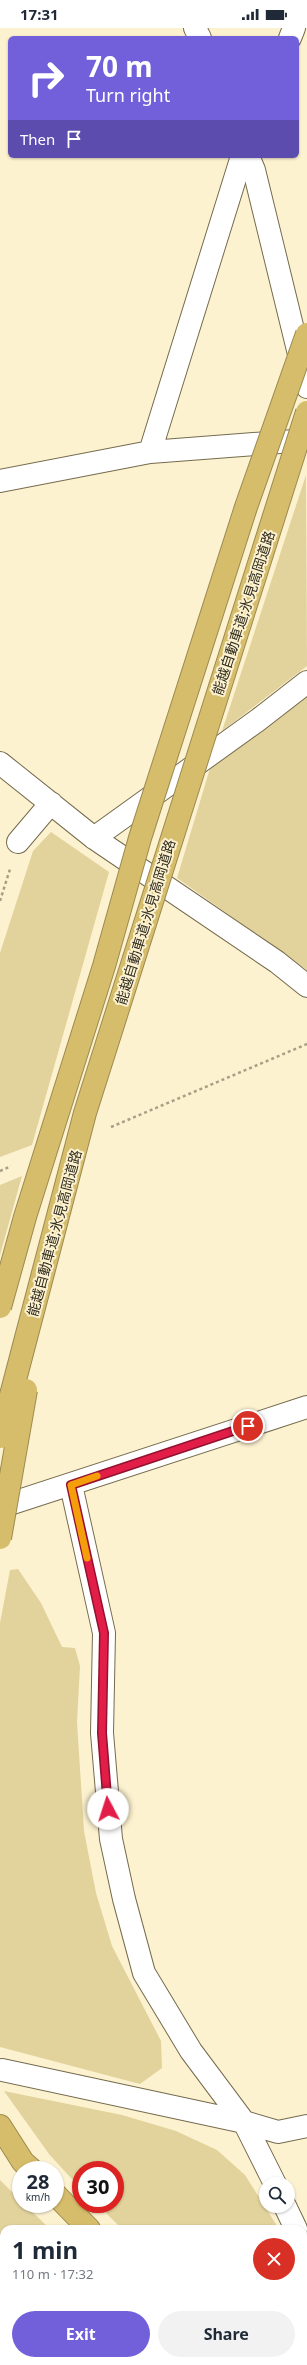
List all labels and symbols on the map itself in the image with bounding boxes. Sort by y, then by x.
street label: 能越自動車道;氷見高岡道路 [207,528,279,698]
street label: 能越自動車道;氷見高岡道路 [111,837,179,1007]
street label: 能越自動車道;氷見高岡道路 [23,1148,85,1318]
pin [231,1409,265,1443]
position arrow [87,1788,129,1830]
speed limit sign: 30 [72,2161,124,2213]

